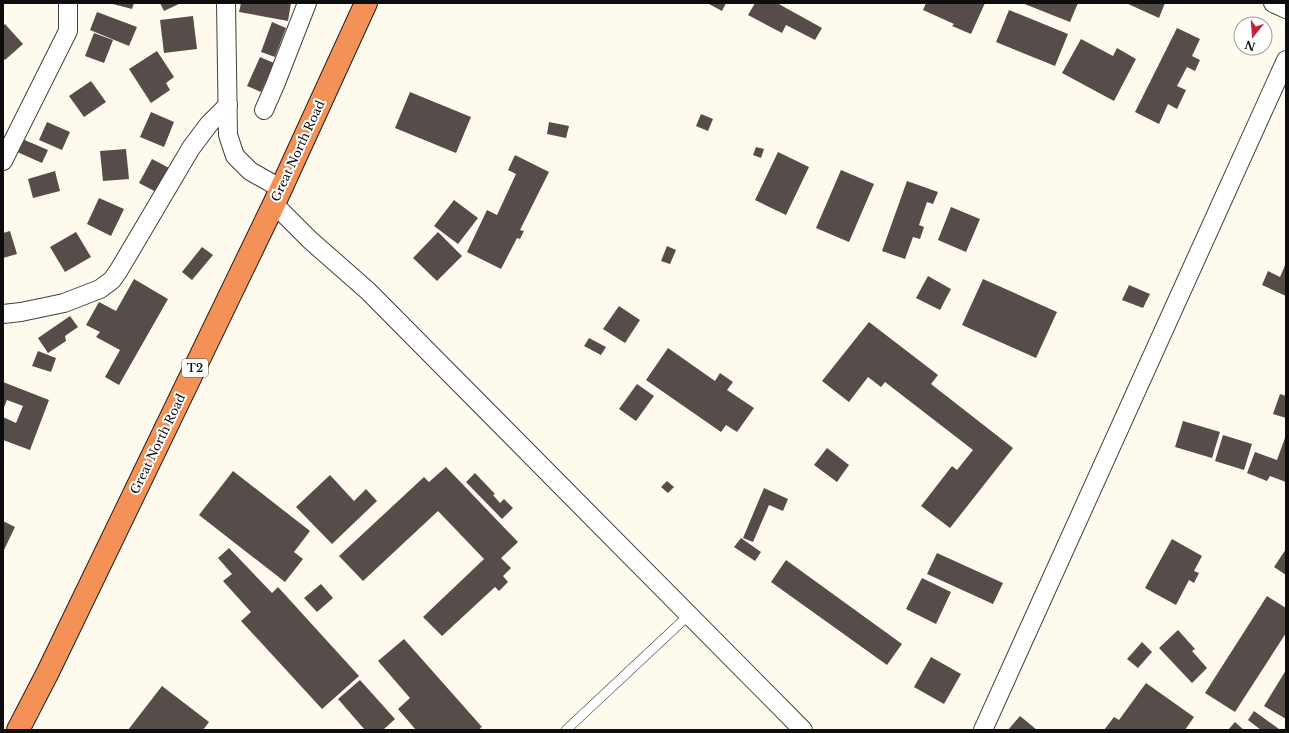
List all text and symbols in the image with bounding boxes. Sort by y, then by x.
north arrow [1233,16,1273,56]
text: N [1242,37,1257,54]
street label: Great North Road [268,98,328,204]
road number: T2 [182,359,208,377]
street label: Great North Road [127,391,188,496]

